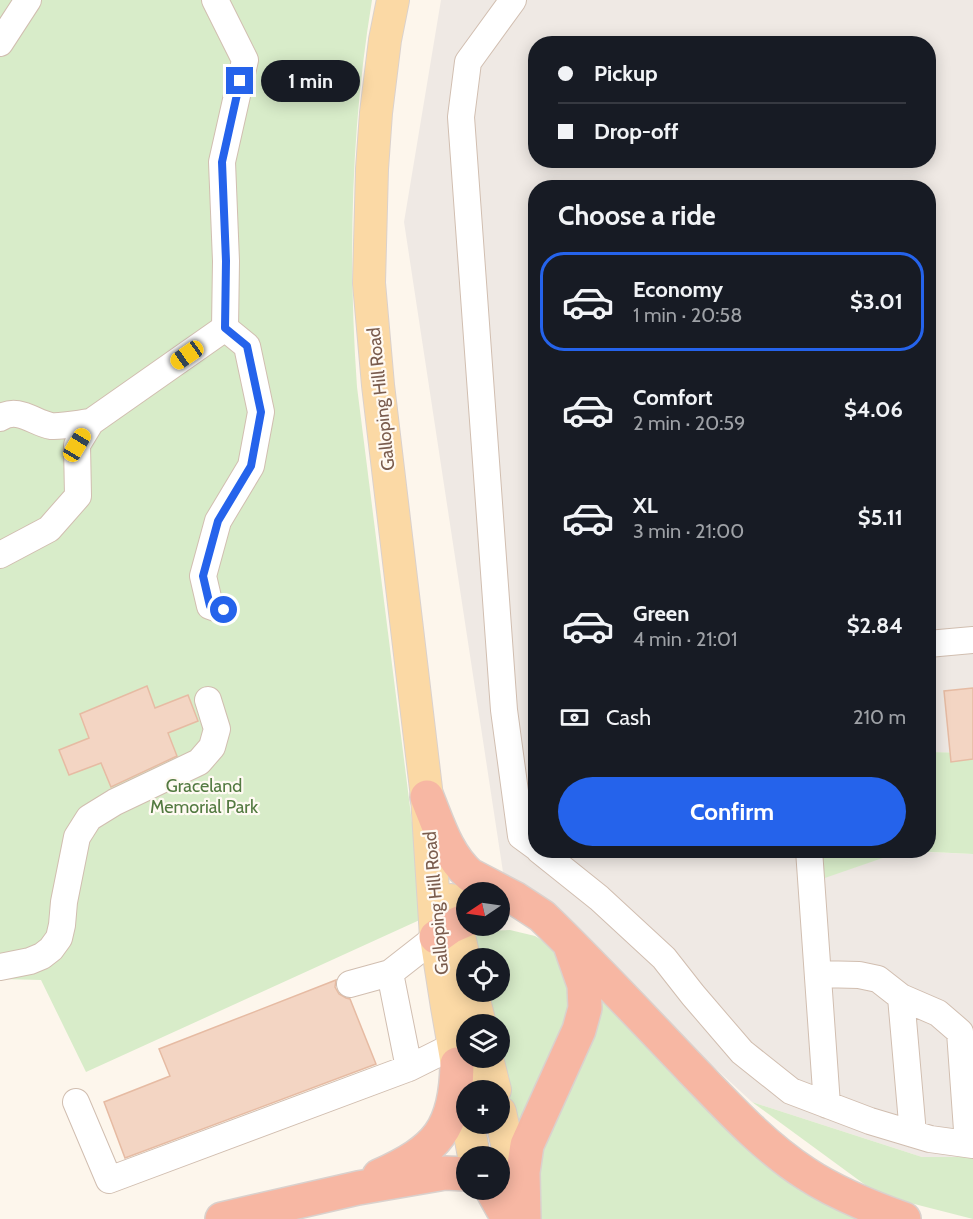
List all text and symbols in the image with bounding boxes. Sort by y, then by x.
callout: 1 min [261,60,360,102]
text: Pickup [594,60,658,87]
route end [226,67,253,94]
text: 1 min [288,69,333,93]
text: Drop-off [594,118,678,145]
text: Choose a ride [558,199,716,232]
icon: car [561,275,615,329]
text: Economy [633,276,723,303]
text: $3.01 [850,288,903,315]
text: 1 min · 20:58 [633,303,742,327]
street label: Galloping Hill Road [363,326,399,472]
car [167,337,207,373]
icon: car [561,383,615,437]
text: Comfort [633,384,712,411]
text: $4.06 [844,396,903,423]
text: 2 min · 20:59 [633,411,745,435]
car [60,425,94,465]
icon: car [561,491,615,545]
text: XL [633,492,658,519]
text: $5.11 [858,504,903,531]
text: 3 min · 21:00 [633,519,744,543]
route start [210,596,237,623]
icon: car [561,599,615,653]
text: Green [633,600,689,627]
text: $2.84 [847,612,903,639]
text: 4 min · 21:01 [633,627,737,651]
icon: cash [558,701,591,734]
text: Cash [606,704,651,731]
text: 210 m [853,705,906,729]
park label: Graceland Memorial Park [150,775,259,818]
button: Confirm [558,777,906,846]
street label: Galloping Hill Road [419,830,453,976]
north arrow [456,882,510,936]
map controls [456,882,510,1200]
button: locate [456,948,510,1002]
button: layers [456,1014,510,1068]
button: + [456,1080,510,1134]
button: − [456,1146,510,1200]

